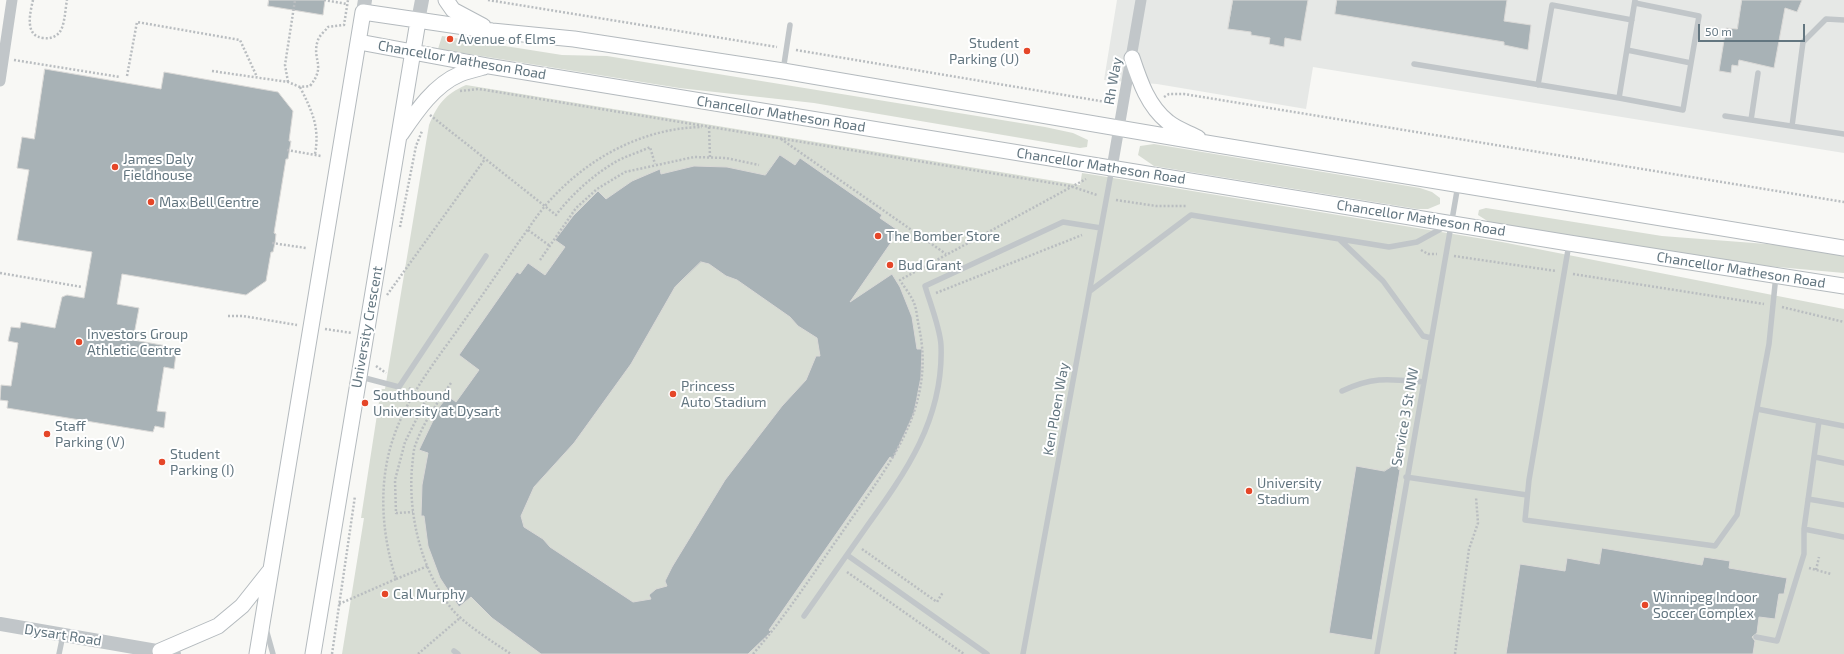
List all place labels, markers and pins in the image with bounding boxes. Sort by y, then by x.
place label: Avenue of Elms [458,31,556,47]
marker: Avenue of Elms [445,34,455,44]
place label: Student Parking (U) [949,35,1019,68]
marker: Student Parking (U) [1022,46,1032,56]
place label: James Daly Fieldhouse [123,151,194,184]
marker: James Daly Fieldhouse [110,162,120,172]
place label: Max Bell Centre [159,194,259,210]
marker: Max Bell Centre [146,197,156,207]
place label: The Bomber Store [886,228,1000,244]
marker: The Bomber Store [873,231,883,241]
place label: Bud Grant [898,257,961,273]
marker: Bud Grant [885,260,895,270]
place label: Investors Group Athletic Centre [87,326,188,358]
marker: Investors Group Athletic Centre [74,337,84,347]
place label: Princess Auto Stadium [681,378,767,410]
place label: Southbound University at Dysart [373,387,499,420]
marker: Princess Auto Stadium [668,389,678,399]
marker: Southbound University at Dysart [360,398,370,408]
place label: Staff Parking (V) [55,418,125,450]
marker: Staff Parking (V) [42,429,52,439]
place label: Student Parking (I) [170,446,234,478]
marker: Student Parking (I) [157,457,167,467]
place label: University Stadium [1257,475,1322,508]
marker: University Stadium [1244,486,1254,496]
place label: Cal Murphy [393,586,465,602]
marker: Cal Murphy [380,589,390,599]
place label: Winnipeg Indoor Soccer Complex [1653,589,1757,622]
marker: Winnipeg Indoor Soccer Complex [1640,600,1650,610]

